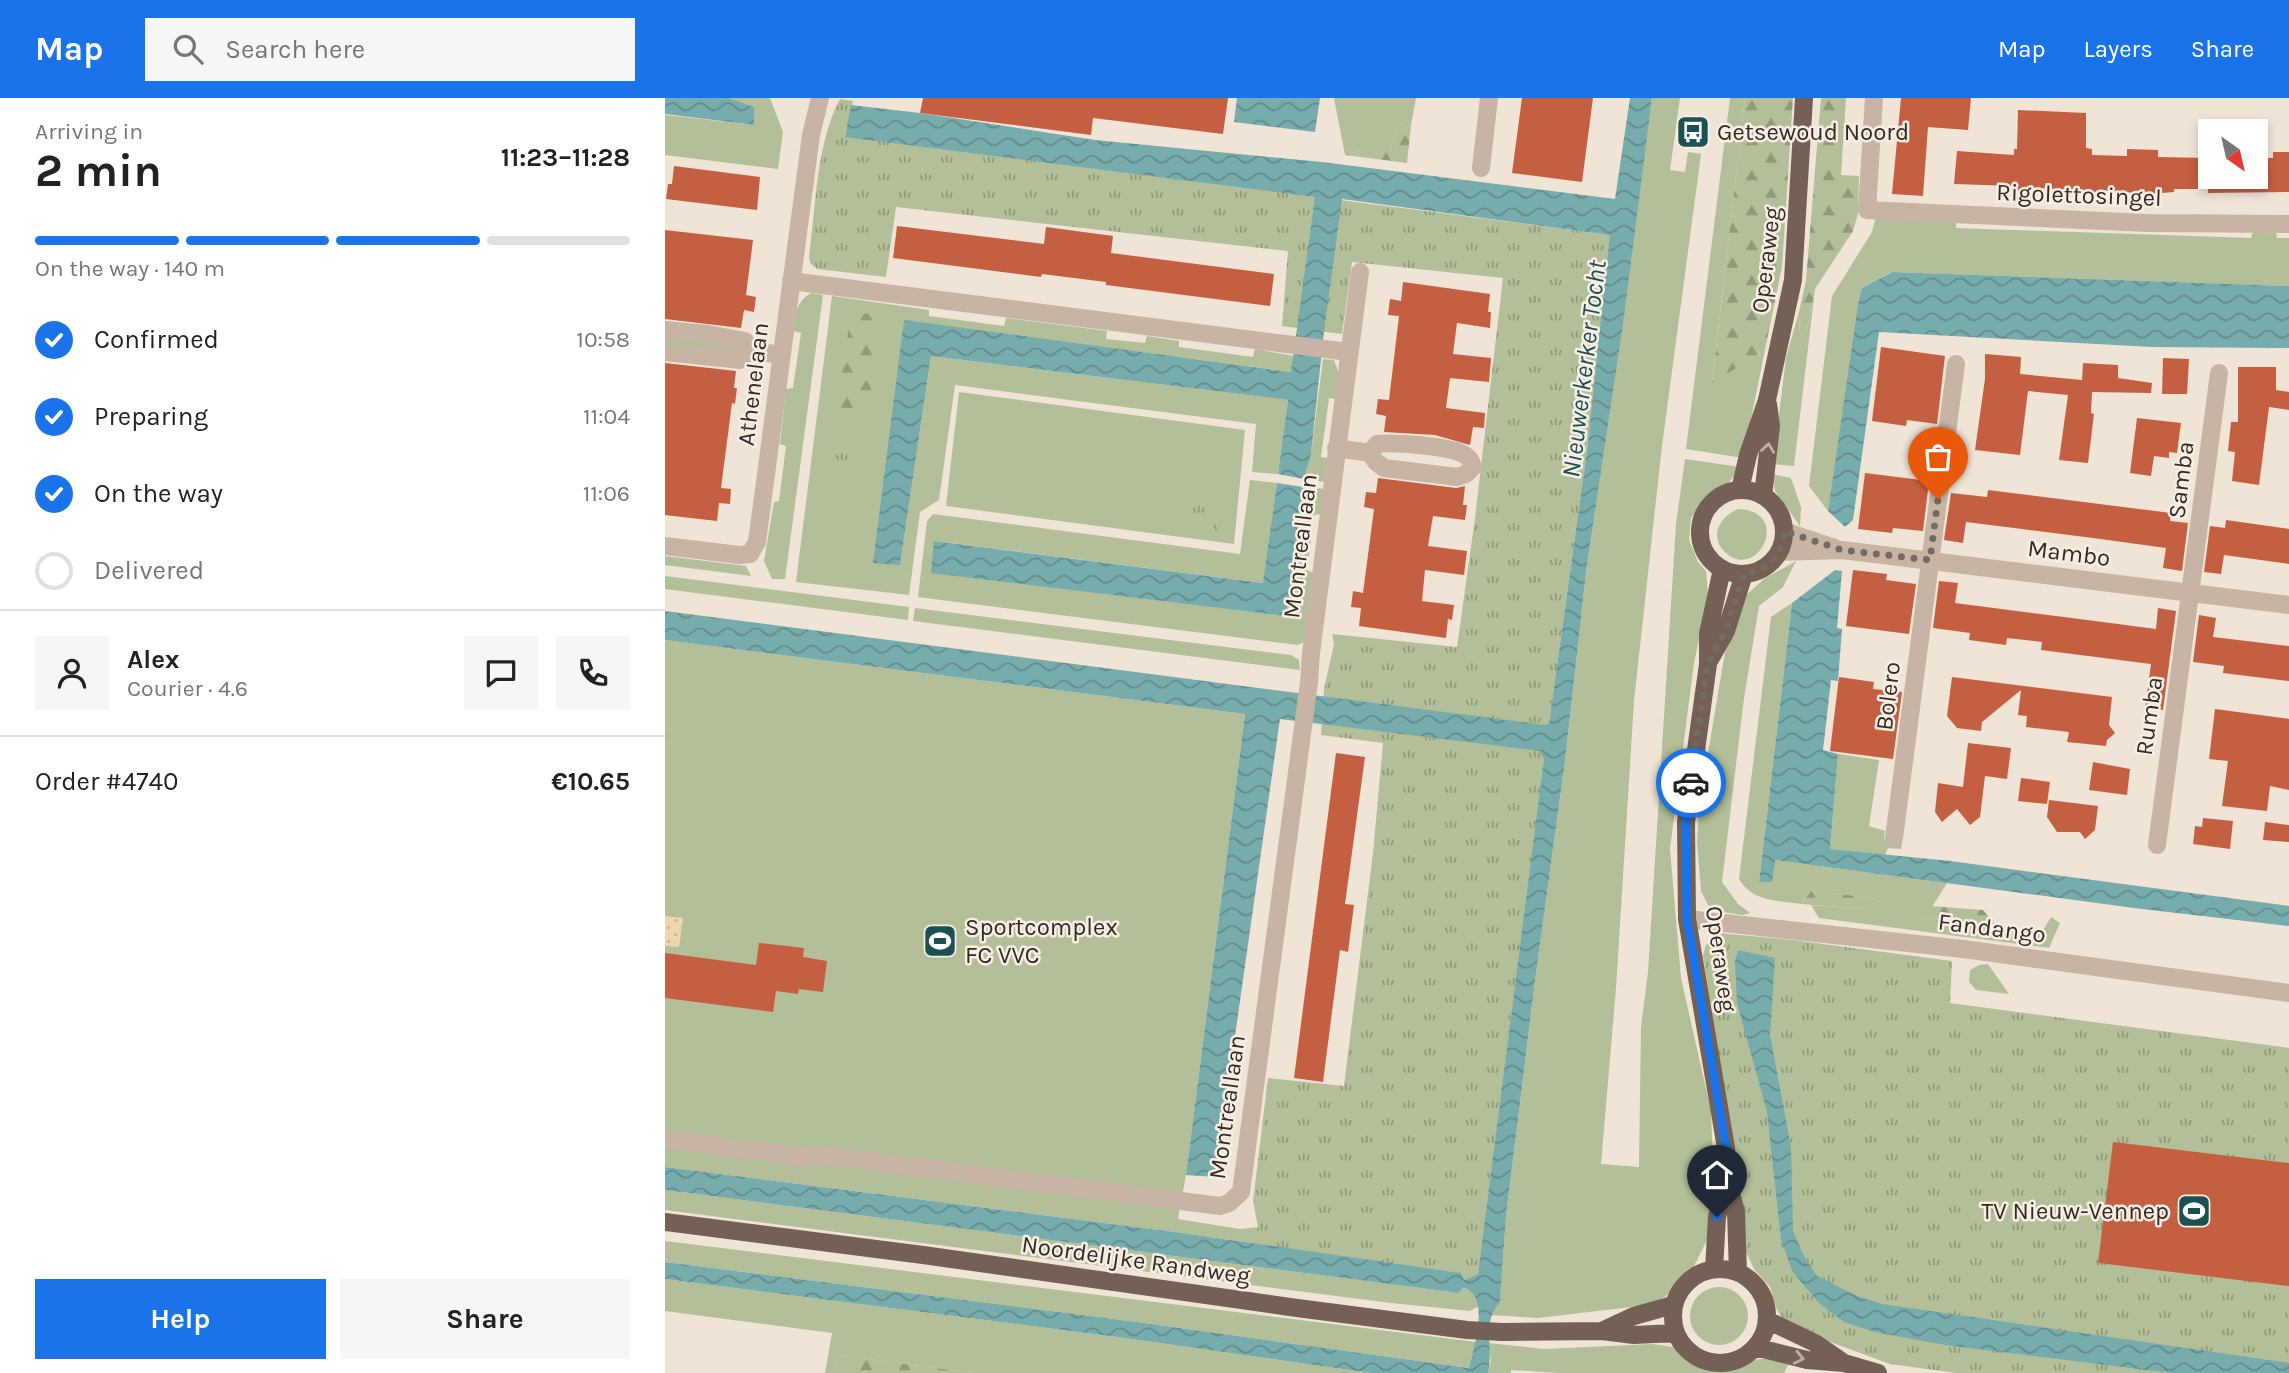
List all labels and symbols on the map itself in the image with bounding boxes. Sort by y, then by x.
bus stop icon: Getsewoud Noord [1674,113,1712,151]
place label: Getsewoud Noord [1717,118,1909,146]
north arrow [2198,119,2268,189]
street label: Rigolettosingel [1996,178,2162,212]
street label: Operaweg [1746,205,1786,315]
water label: Nieuwerkerker Tocht [1555,257,1613,479]
street label: Athenelaan [732,321,774,447]
pin [1908,427,1968,499]
street label: Samba [2162,440,2200,520]
one-way arrow [1760,442,1775,454]
street label: Montreallaan [1277,472,1323,620]
street label: Mambo [2026,534,2112,572]
street label: Bolero [1870,660,1906,732]
street label: Rumba [2130,675,2168,757]
courier [1656,748,1726,818]
street label: Operaweg [1700,904,1742,1014]
street label: Fandango [1937,908,2047,948]
place label: Sportcomplex FC VVC [965,913,1118,969]
sports icon: Sportcomplex FC VVC [921,922,959,960]
street label: Montreallaan [1203,1033,1251,1181]
pin [1687,1145,1747,1217]
sports icon: TV Nieuw-Vennep [2175,1192,2213,1230]
place label: TV Nieuw-Vennep [1981,1197,2169,1225]
street label: Noordelijke Randweg [1020,1230,1253,1290]
one-way arrow [1793,1350,1805,1364]

